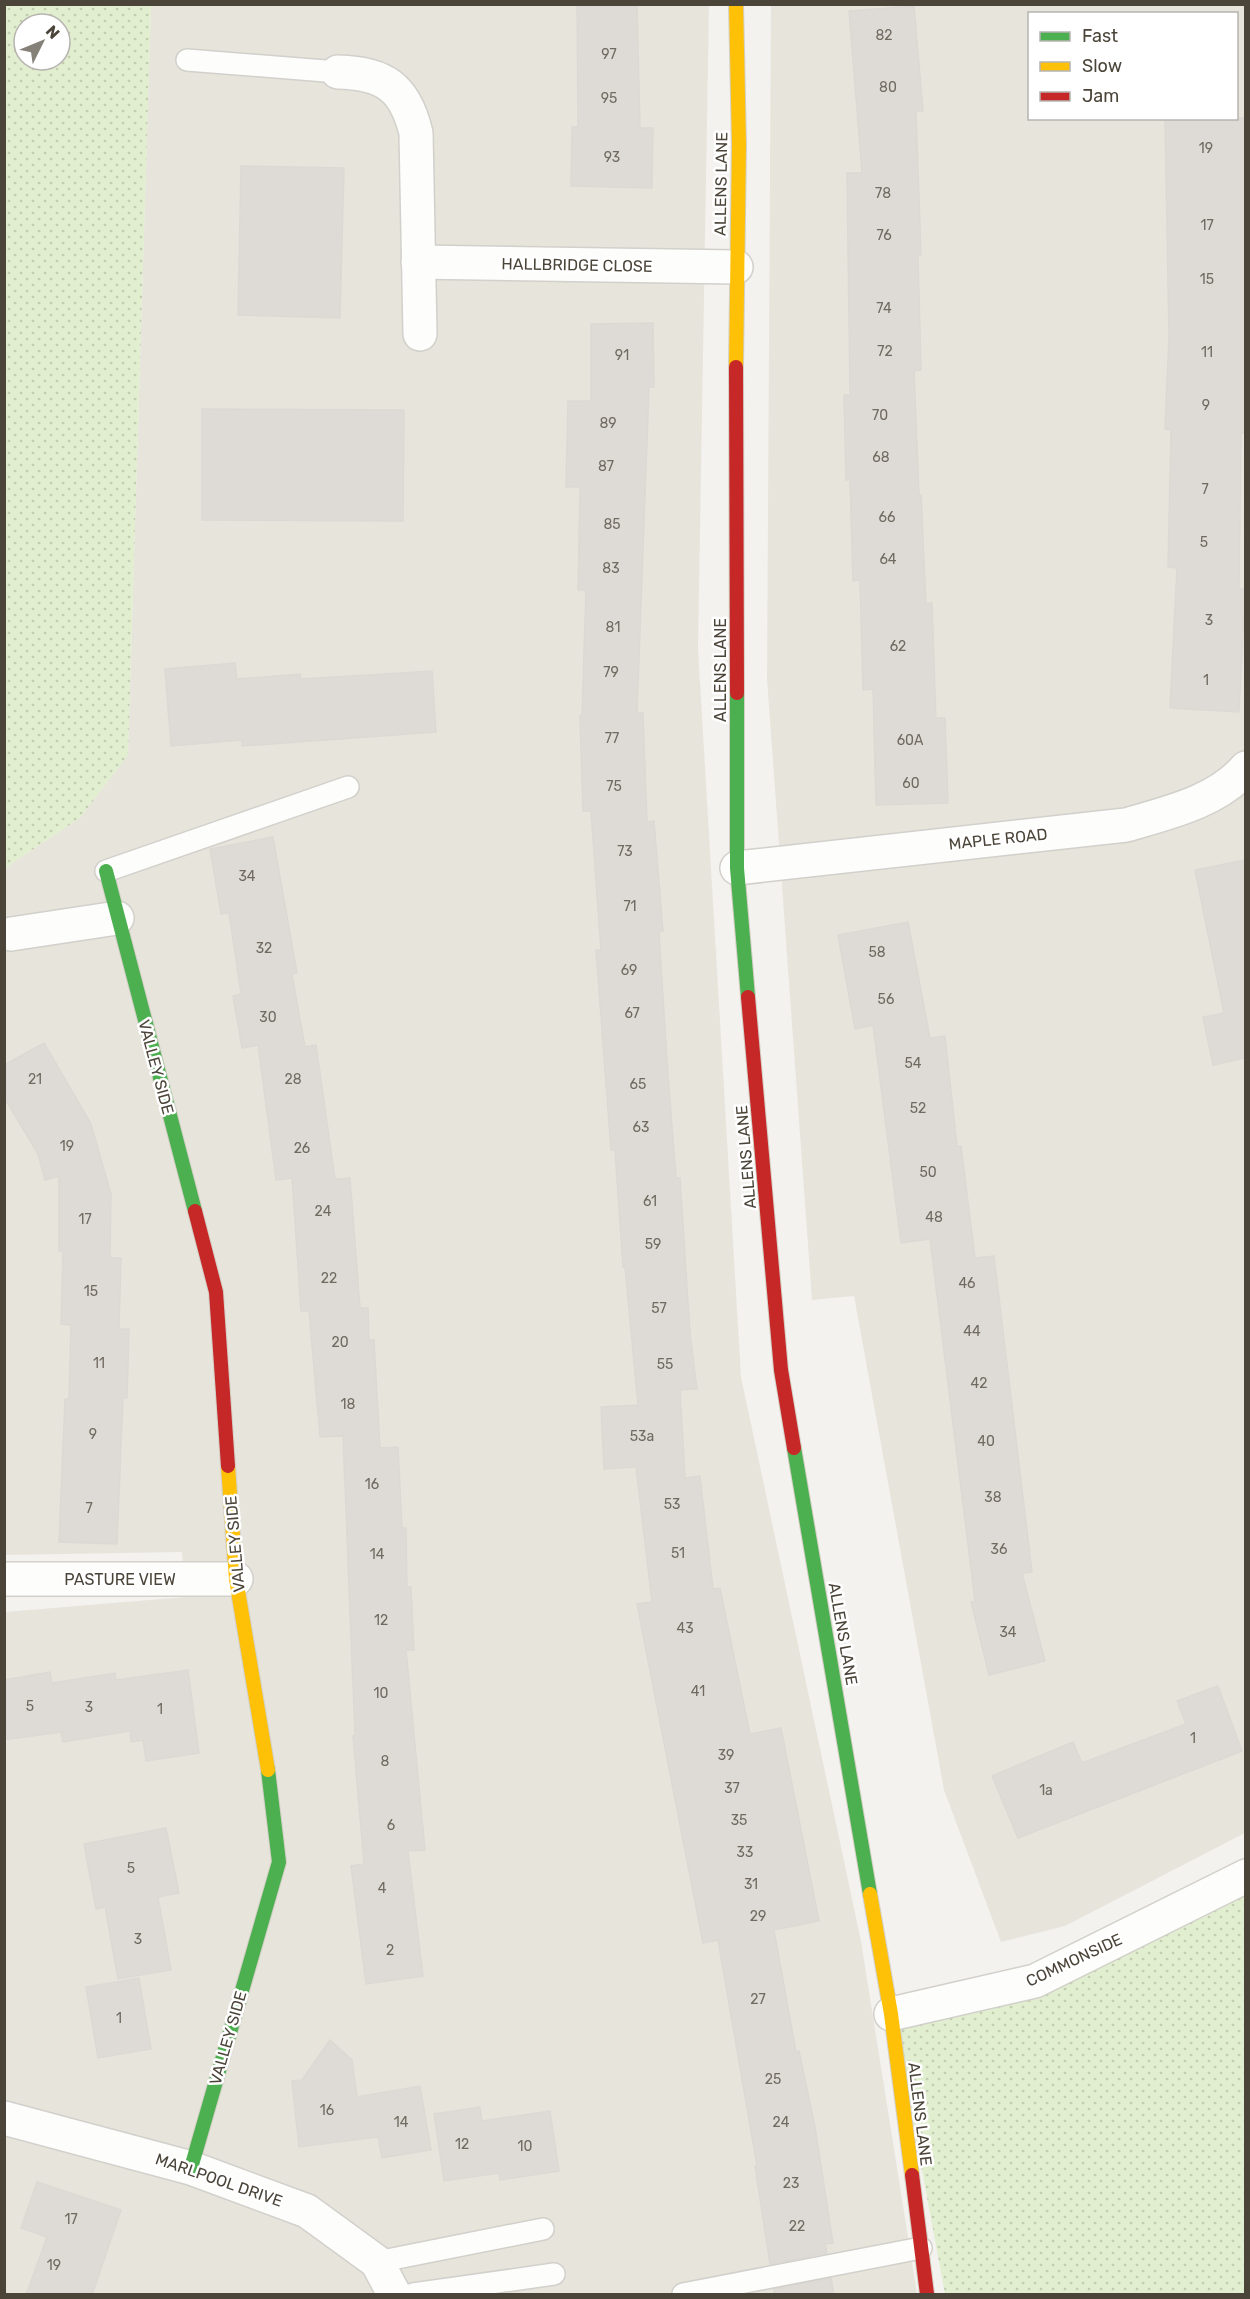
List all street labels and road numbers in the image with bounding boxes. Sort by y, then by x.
street label: ALLENS LANE [711,132,731,236]
street label: HALLBRIDGE CLOSE [501,254,653,276]
street label: ALLENS LANE [711,618,730,722]
street label: MAPLE ROAD [948,824,1048,854]
street label: VALLEY SIDE [134,1018,178,1116]
street label: ALLENS LANE [732,1104,760,1210]
street label: VALLEY SIDE [221,1495,249,1593]
street label: PASTURE VIEW [64,1570,176,1589]
street label: ALLENS LANE [825,1581,861,1687]
street label: COMMONSIDE [1023,1929,1125,1991]
street label: VALLEY SIDE [206,1989,250,2087]
street label: ALLENS LANE [904,2061,936,2167]
street label: MARLPOOL DRIVE [153,2149,285,2211]

